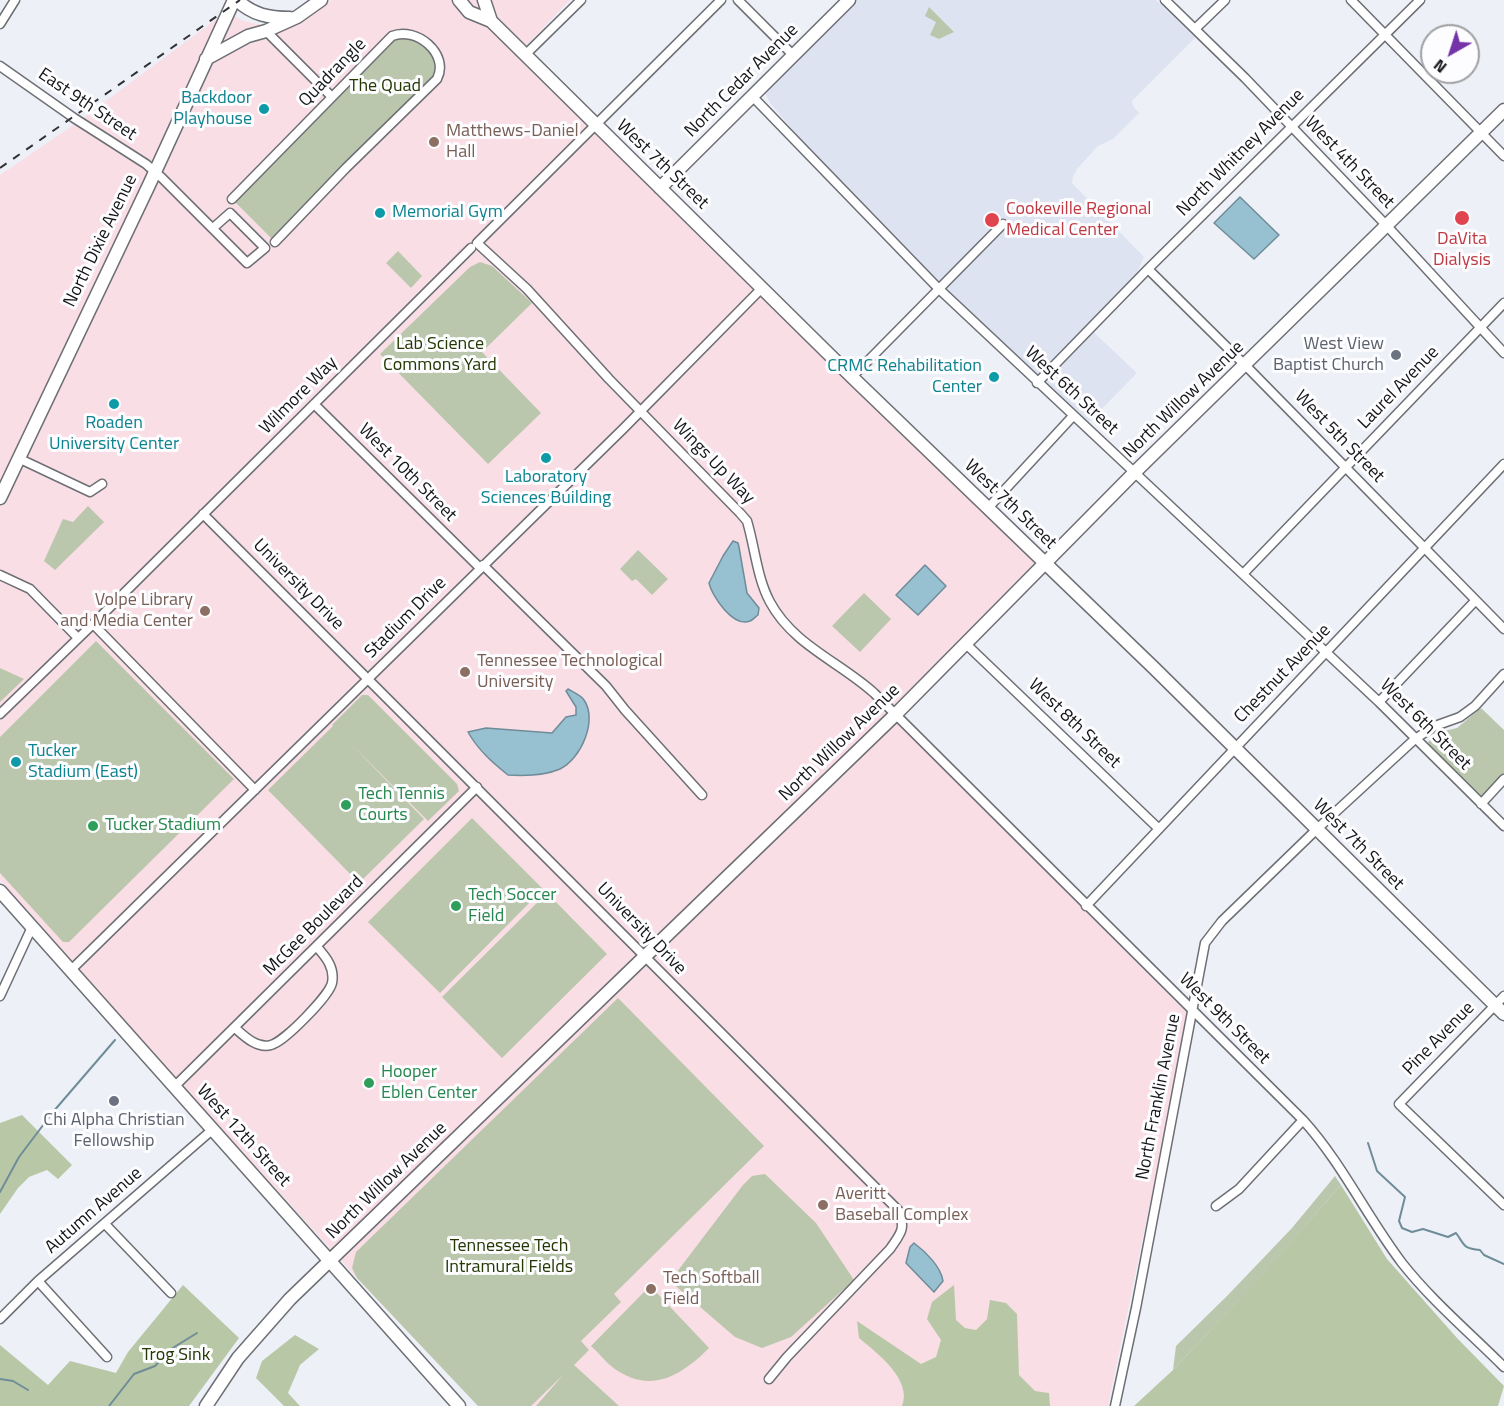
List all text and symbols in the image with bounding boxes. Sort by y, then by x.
street label: North Cedar Avenue [681,20,803,142]
north arrow [1420,24,1480,84]
street label: Quadrangle [295,34,371,112]
text: N [1428,54,1452,79]
street label: East 9th Street [34,64,140,146]
park label: The Quad [349,76,421,98]
street label: North Whitney Avenue [1173,85,1309,221]
place label: Backdoor Playhouse [173,88,252,130]
marker: Backdoor Playhouse [257,102,271,116]
street label: West 4th Street [1300,112,1398,214]
street label: West 7th Street [611,116,713,214]
place label: Matthews-Daniel Hall [446,121,579,164]
marker: Matthews-Daniel Hall [427,135,441,149]
street label: North Dixie Avenue [60,171,142,311]
place label: Cookeville Regional Medical Center [1006,199,1151,242]
place label: Memorial Gym [392,202,503,224]
marker: Memorial Gym [373,206,387,220]
marker: DaVita Dialysis [1453,209,1471,227]
marker: Cookeville Regional Medical Center [983,211,1001,229]
place label: DaVita Dialysis [1433,229,1491,272]
park label: Lab Science Commons Yard [383,334,497,376]
place label: West View Baptist Church [1273,334,1384,376]
street label: North Willow Avenue [1119,337,1249,463]
street label: West 6th Street [1020,342,1122,440]
street label: Laurel Avenue [1354,342,1444,434]
marker: West View Baptist Church [1389,348,1403,362]
street label: Wilmore Way [256,353,342,439]
place label: CRMC Rehabilitation Center [827,356,982,398]
marker: CRMC Rehabilitation Center [987,370,1001,384]
street label: West 5th Street [1290,386,1388,488]
marker: Roaden University Center [107,397,121,411]
place label: Roaden University Center [49,413,179,456]
street label: Wings Up Way [667,415,759,509]
street label: West 10th Street [353,419,461,527]
marker: Laboratory Sciences Building [539,451,553,465]
street label: West 7th Street [959,456,1061,554]
place label: Laboratory Sciences Building [481,467,611,510]
street label: University Drive [248,535,348,635]
street label: Stadium Drive [361,573,451,663]
place label: Volpe Library and Media Center [60,590,193,632]
marker: Volpe Library and Media Center [198,604,212,618]
street label: Chestnut Avenue [1230,620,1336,728]
place label: Tennessee Technological University [477,651,663,694]
marker: Tennessee Technological University [458,665,472,679]
street label: West 8th Street [1023,675,1125,773]
street label: West 6th Street [1375,675,1475,775]
street label: North Willow Avenue [775,680,905,806]
place label: Tucker Stadium (East) [28,741,138,783]
marker: Tucker Stadium (East) [9,755,23,769]
place label: Tech Tennis Courts [358,784,445,826]
street label: West 7th Street [1308,795,1408,895]
marker: Tech Tennis Courts [339,798,353,812]
place label: Tucker Stadium [105,815,221,837]
marker: Tucker Stadium [86,819,100,833]
street label: McGee Boulevard [260,872,368,980]
street label: University Drive [592,878,690,980]
place label: Tech Soccer Field [468,885,556,928]
marker: Tech Soccer Field [449,899,463,913]
street label: West 9th Street [1174,969,1274,1069]
street label: Pine Avenue [1399,998,1479,1080]
street label: North Franklin Avenue [1132,1012,1186,1182]
place label: Hooper Eblen Center [381,1062,477,1104]
marker: Hooper Eblen Center [362,1076,376,1090]
street label: West 12th Street [192,1081,294,1191]
marker: Chi Alpha Christian Fellowship [107,1094,121,1108]
place label: Chi Alpha Christian Fellowship [43,1110,185,1152]
street label: North Willow Avenue [322,1118,452,1244]
street label: Autumn Avenue [41,1163,147,1259]
place label: Averitt Baseball Complex [835,1184,968,1226]
marker: Averitt Baseball Complex [816,1198,830,1212]
park label: Tennessee Tech Intramural Fields [445,1236,573,1278]
place label: Tech Softball Field [663,1268,760,1310]
marker: Tech Softball Field [644,1282,658,1296]
park label: Trog Sink [142,1345,210,1367]

